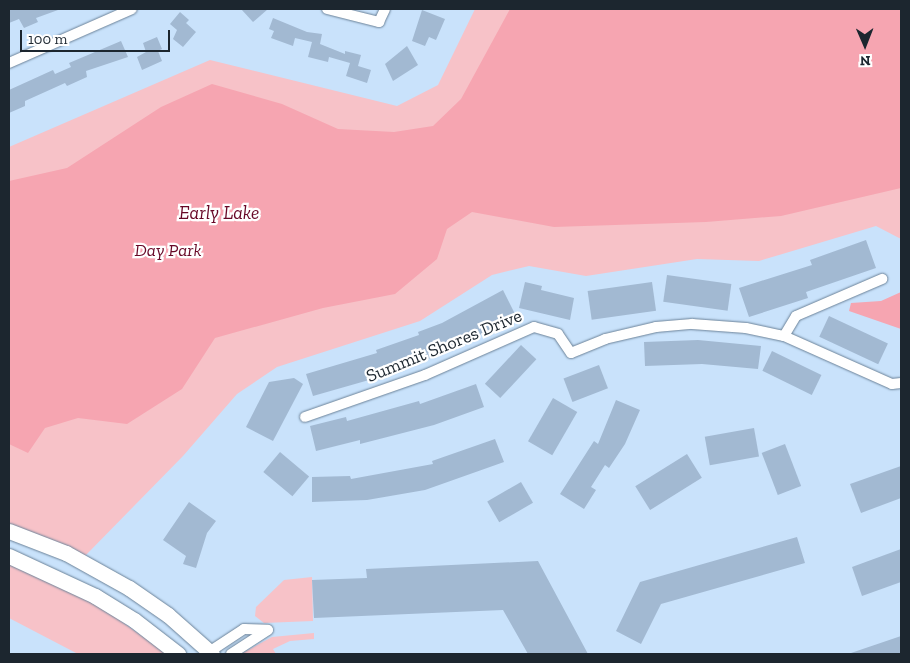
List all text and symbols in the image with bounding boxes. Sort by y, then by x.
scale bar [22,20,172,52]
north arrow [840,20,890,70]
text: 100 m [28,30,67,48]
text: N [860,52,871,69]
water label: Early Lake [179,202,259,224]
park label: Day Park [135,239,201,261]
street label: Summit Shores Drive [363,305,525,387]

